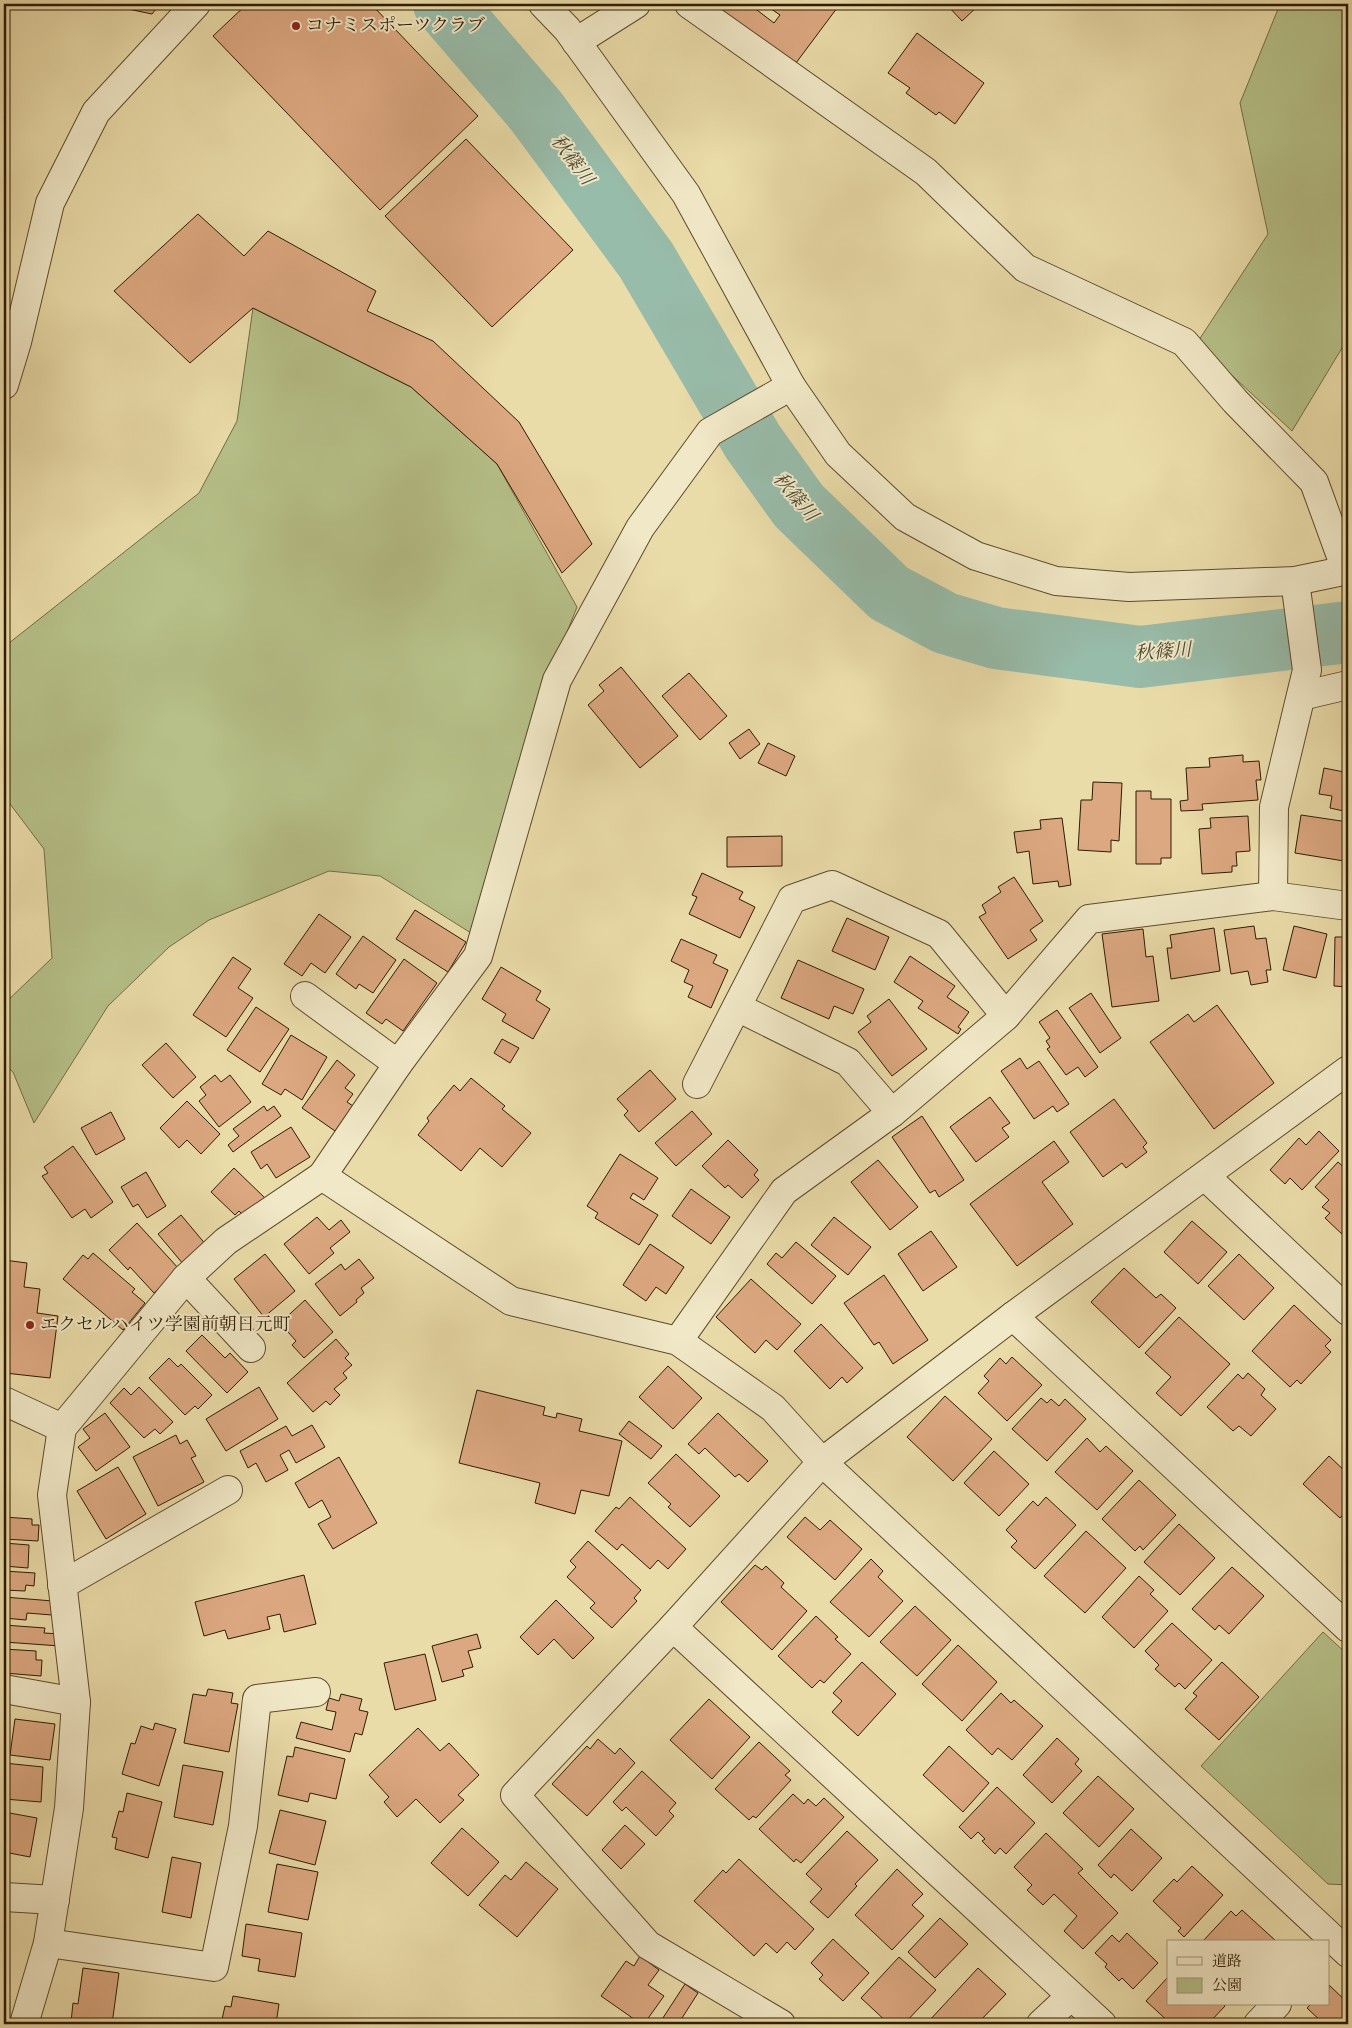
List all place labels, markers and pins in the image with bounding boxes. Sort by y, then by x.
place label: コナミスポーツクラブ [306,15,485,37]
marker: コナミスポーツクラブ [290,20,302,32]
place label: エクセルハイツ学園前朝日元町 [40,1314,291,1336]
marker: エクセルハイツ学園前朝日元町 [24,1319,36,1331]

